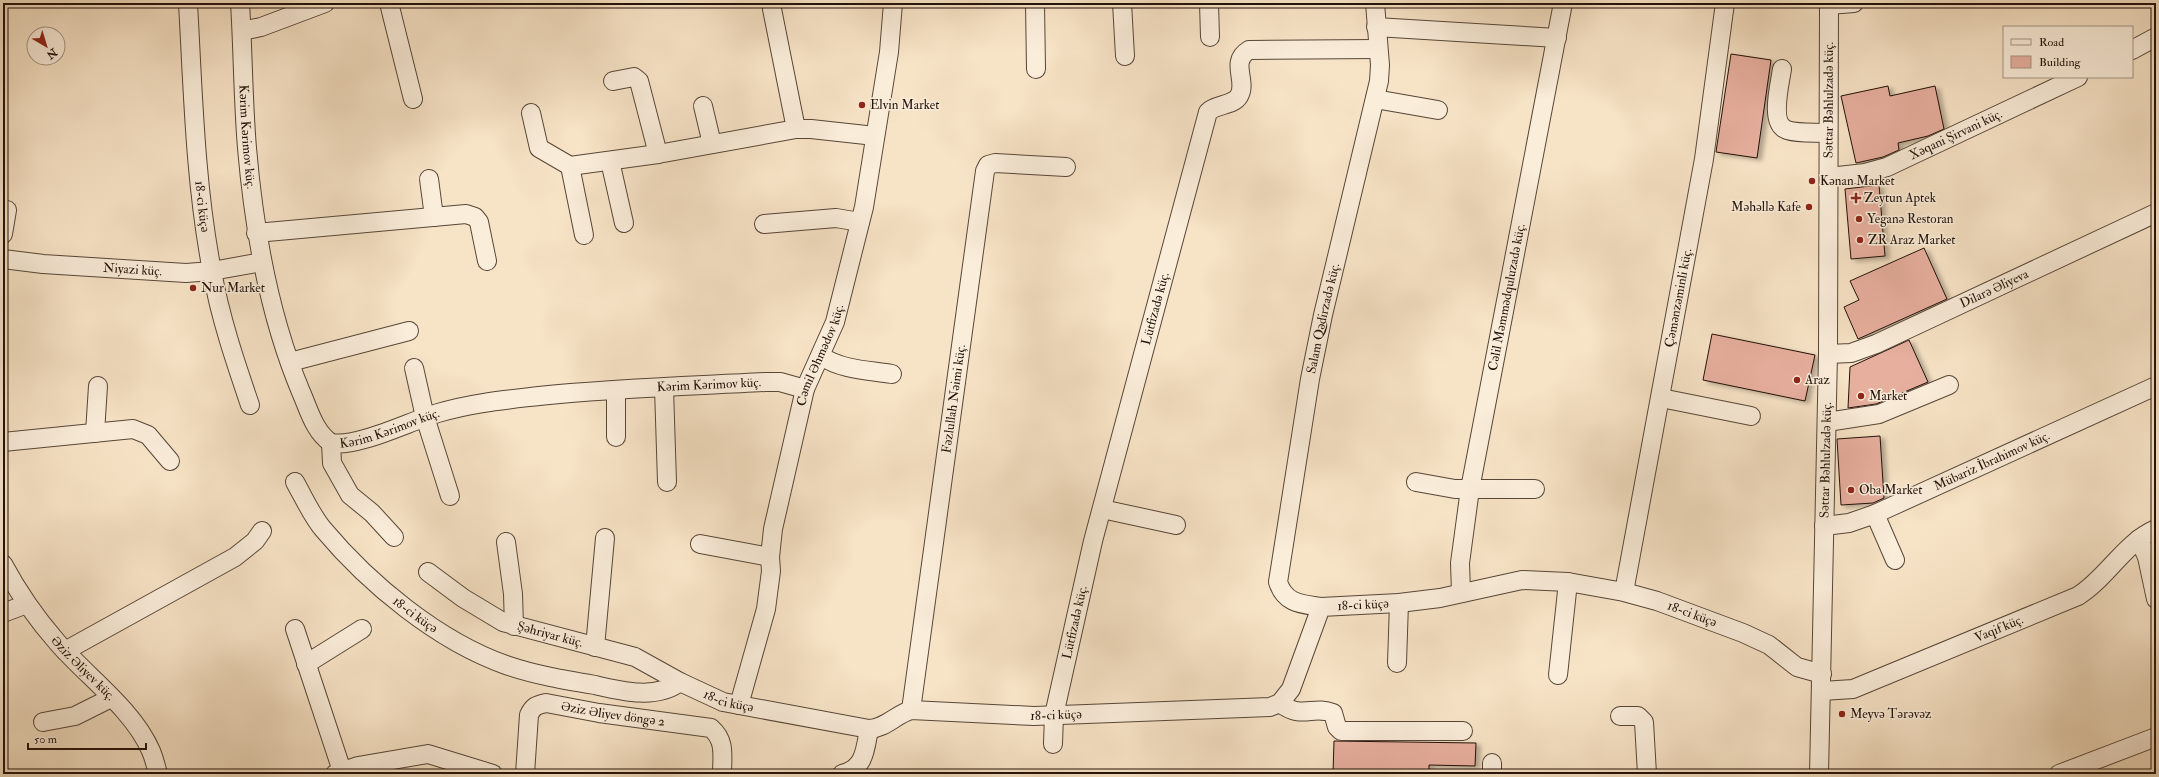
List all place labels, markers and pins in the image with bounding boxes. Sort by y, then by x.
place label: Elvin Market [870,97,939,113]
marker: Elvin Market [857,100,867,110]
place label: Kənan Market [1820,173,1895,189]
marker: Kənan Market [1807,176,1817,186]
place label: Zeytun Aptek [1864,190,1937,207]
marker: Zeytun Aptek [1851,193,1861,203]
place label: Məhəllə Kafe [1731,199,1802,215]
marker: Məhəllə Kafe [1804,202,1814,212]
place label: Yeganə Restoran [1867,211,1954,227]
marker: Yeganə Restoran [1854,214,1864,224]
place label: ZR Araz Market [1868,232,1956,248]
marker: ZR Araz Market [1855,235,1865,245]
place label: Nur Market [201,280,265,296]
marker: Nur Market [188,283,198,293]
place label: Araz [1804,372,1830,388]
marker: Araz [1792,375,1802,385]
place label: Market [1869,388,1907,404]
marker: Market [1856,391,1866,401]
place label: Oba Market [1859,482,1922,498]
marker: Oba Market [1846,485,1856,495]
place label: Meyvə Tərəvəz [1850,706,1932,723]
marker: Meyvə Tərəvəz [1837,709,1847,719]

